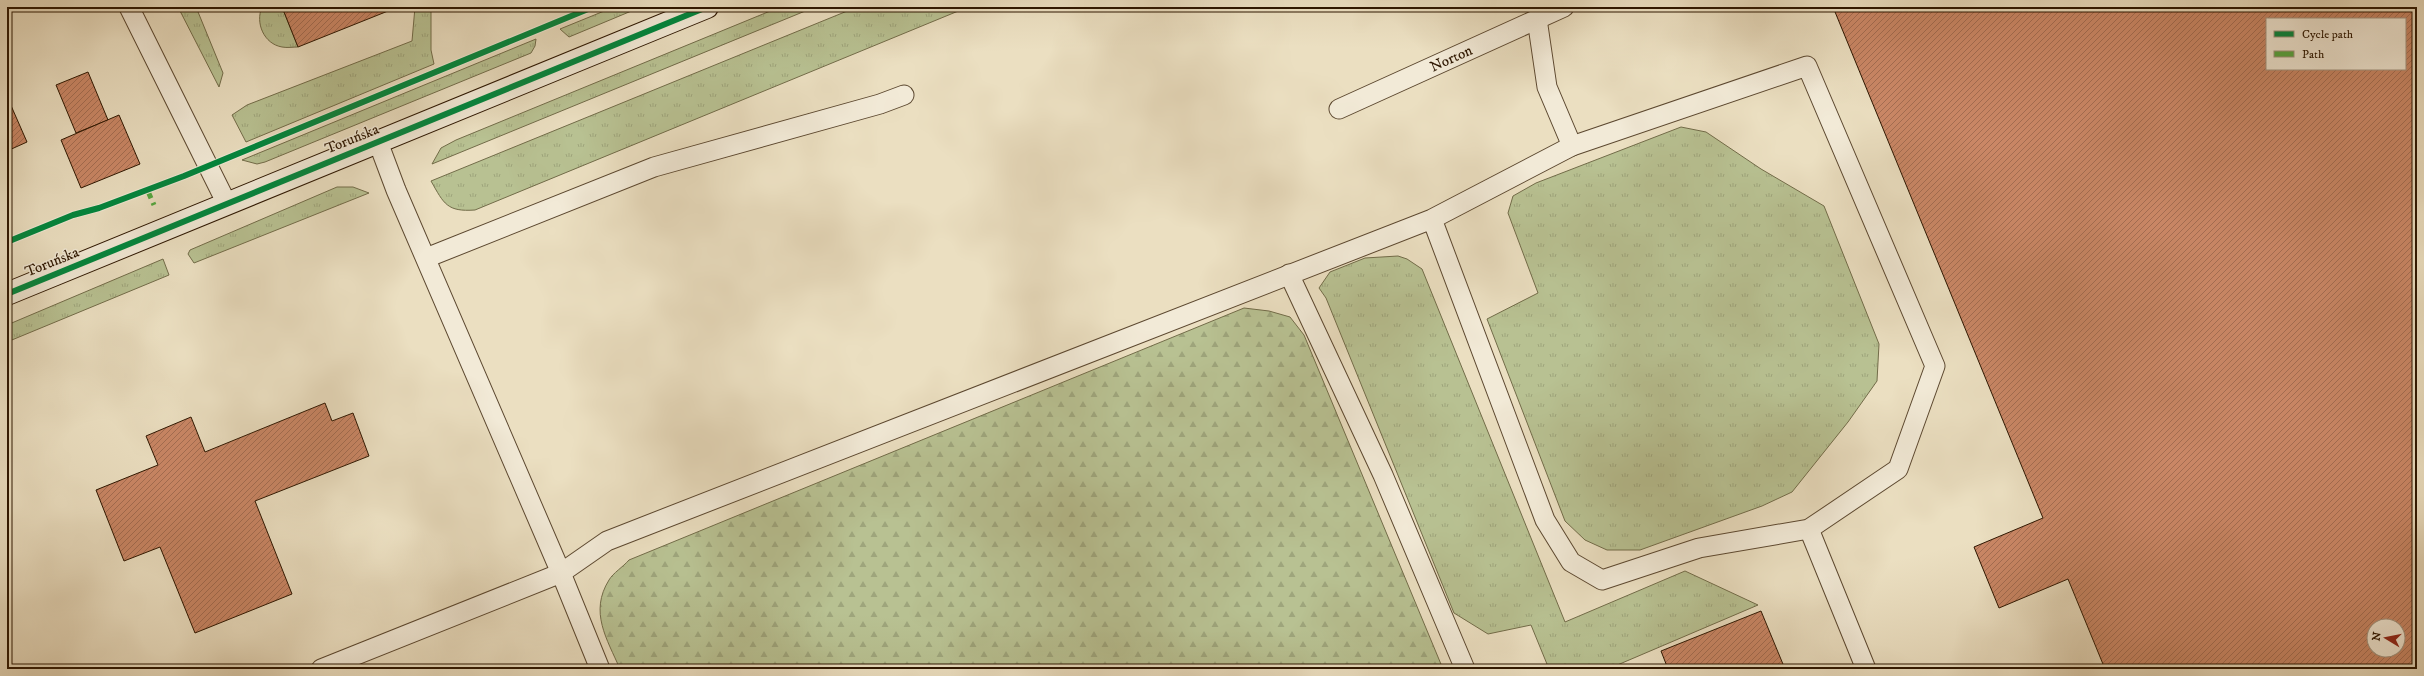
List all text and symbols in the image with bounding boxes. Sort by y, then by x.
legend [2266,18,2406,70]
text: Cycle path [2302,27,2354,42]
street label: Norton [1427,40,1475,76]
text: Path [2302,47,2325,62]
street label: Toruńska [322,119,382,158]
street label: Toruńska [22,242,82,281]
north arrow [2366,618,2406,658]
text: N [2369,631,2385,642]

